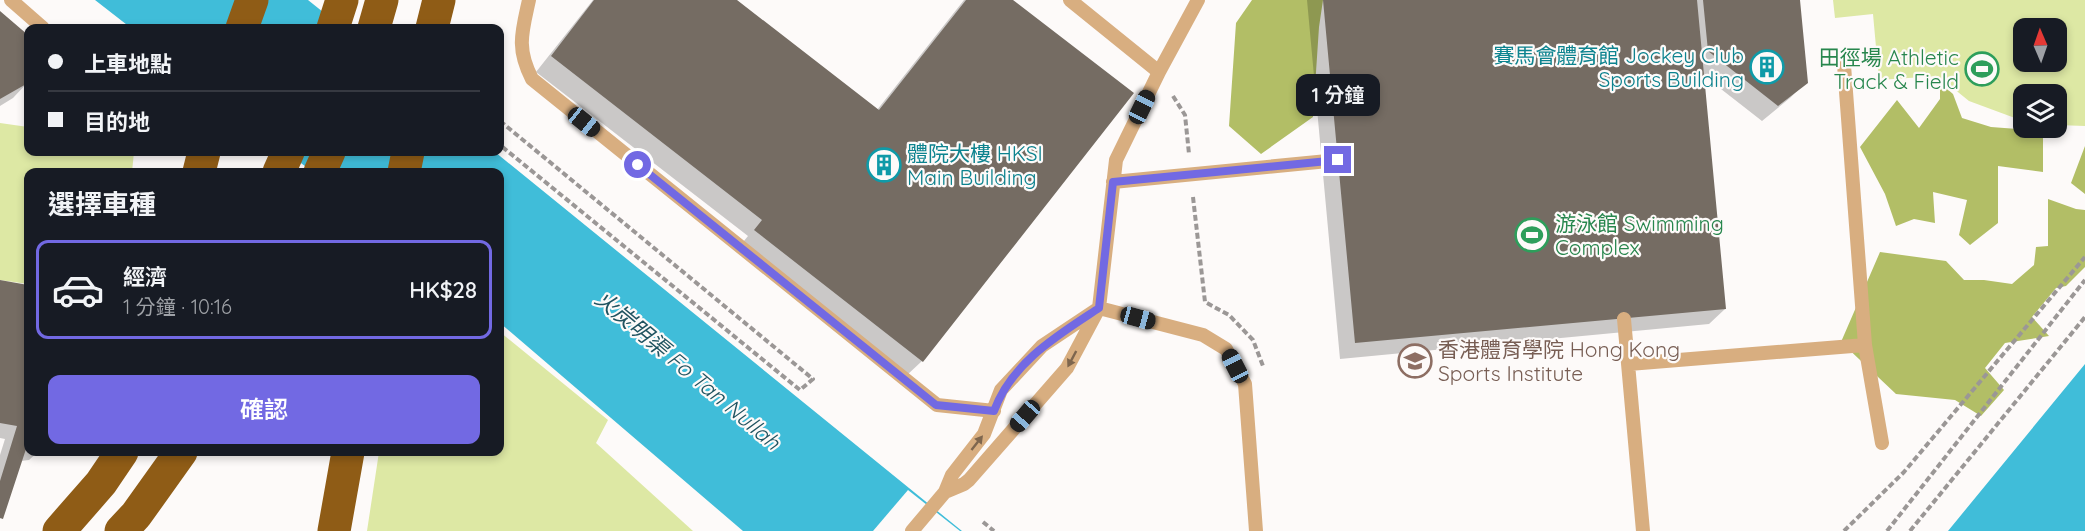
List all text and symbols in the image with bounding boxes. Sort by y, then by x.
north arrow [2013,18,2067,72]
map controls [2013,18,2067,138]
place label: 賽馬會體育館 Jockey Club Sports Building [1493,42,1744,92]
place label: 田徑場 Athletic Track & Field [1819,44,1959,94]
building icon: 賽馬會體育館 Jockey Club Sports Building [1749,49,1785,85]
text: 上車地點 [84,50,172,78]
sports icon: 田徑場 Athletic Track & Field [1964,51,2000,87]
callout: 1 分鐘 [1296,73,1380,115]
text: 1 分鐘 [1311,82,1365,107]
button: layers [2013,84,2067,138]
car [1126,87,1158,127]
car [564,104,604,140]
text: 目的地 [84,108,150,136]
place label: 體院大樓 HKSI Main Building [907,140,1043,190]
route end [1324,146,1351,173]
building icon: 體院大樓 HKSI Main Building [866,147,902,183]
route start [624,151,651,178]
text: 選擇車種 [48,187,156,221]
place label: 游泳館 Swimming Complex [1555,210,1724,260]
sports icon: 游泳館 Swimming Complex [1514,217,1550,253]
icon: car [51,263,105,317]
text: 經濟 [123,263,167,291]
text: HK$28 [409,276,477,304]
water label: 火炭明渠 Fo Tan Nullah [590,284,787,456]
text: 1 分鐘 · 10:16 [123,294,232,319]
car [1118,305,1158,331]
place label: 香港體育學院 Hong Kong Sports Institute [1438,336,1680,386]
school or university icon: 香港體育學院 Hong Kong Sports Institute [1397,343,1433,379]
car [1219,346,1251,386]
one-way arrow [1067,351,1077,368]
button: 確認 [48,375,480,444]
car [1006,397,1044,435]
one-way arrow [970,436,982,451]

